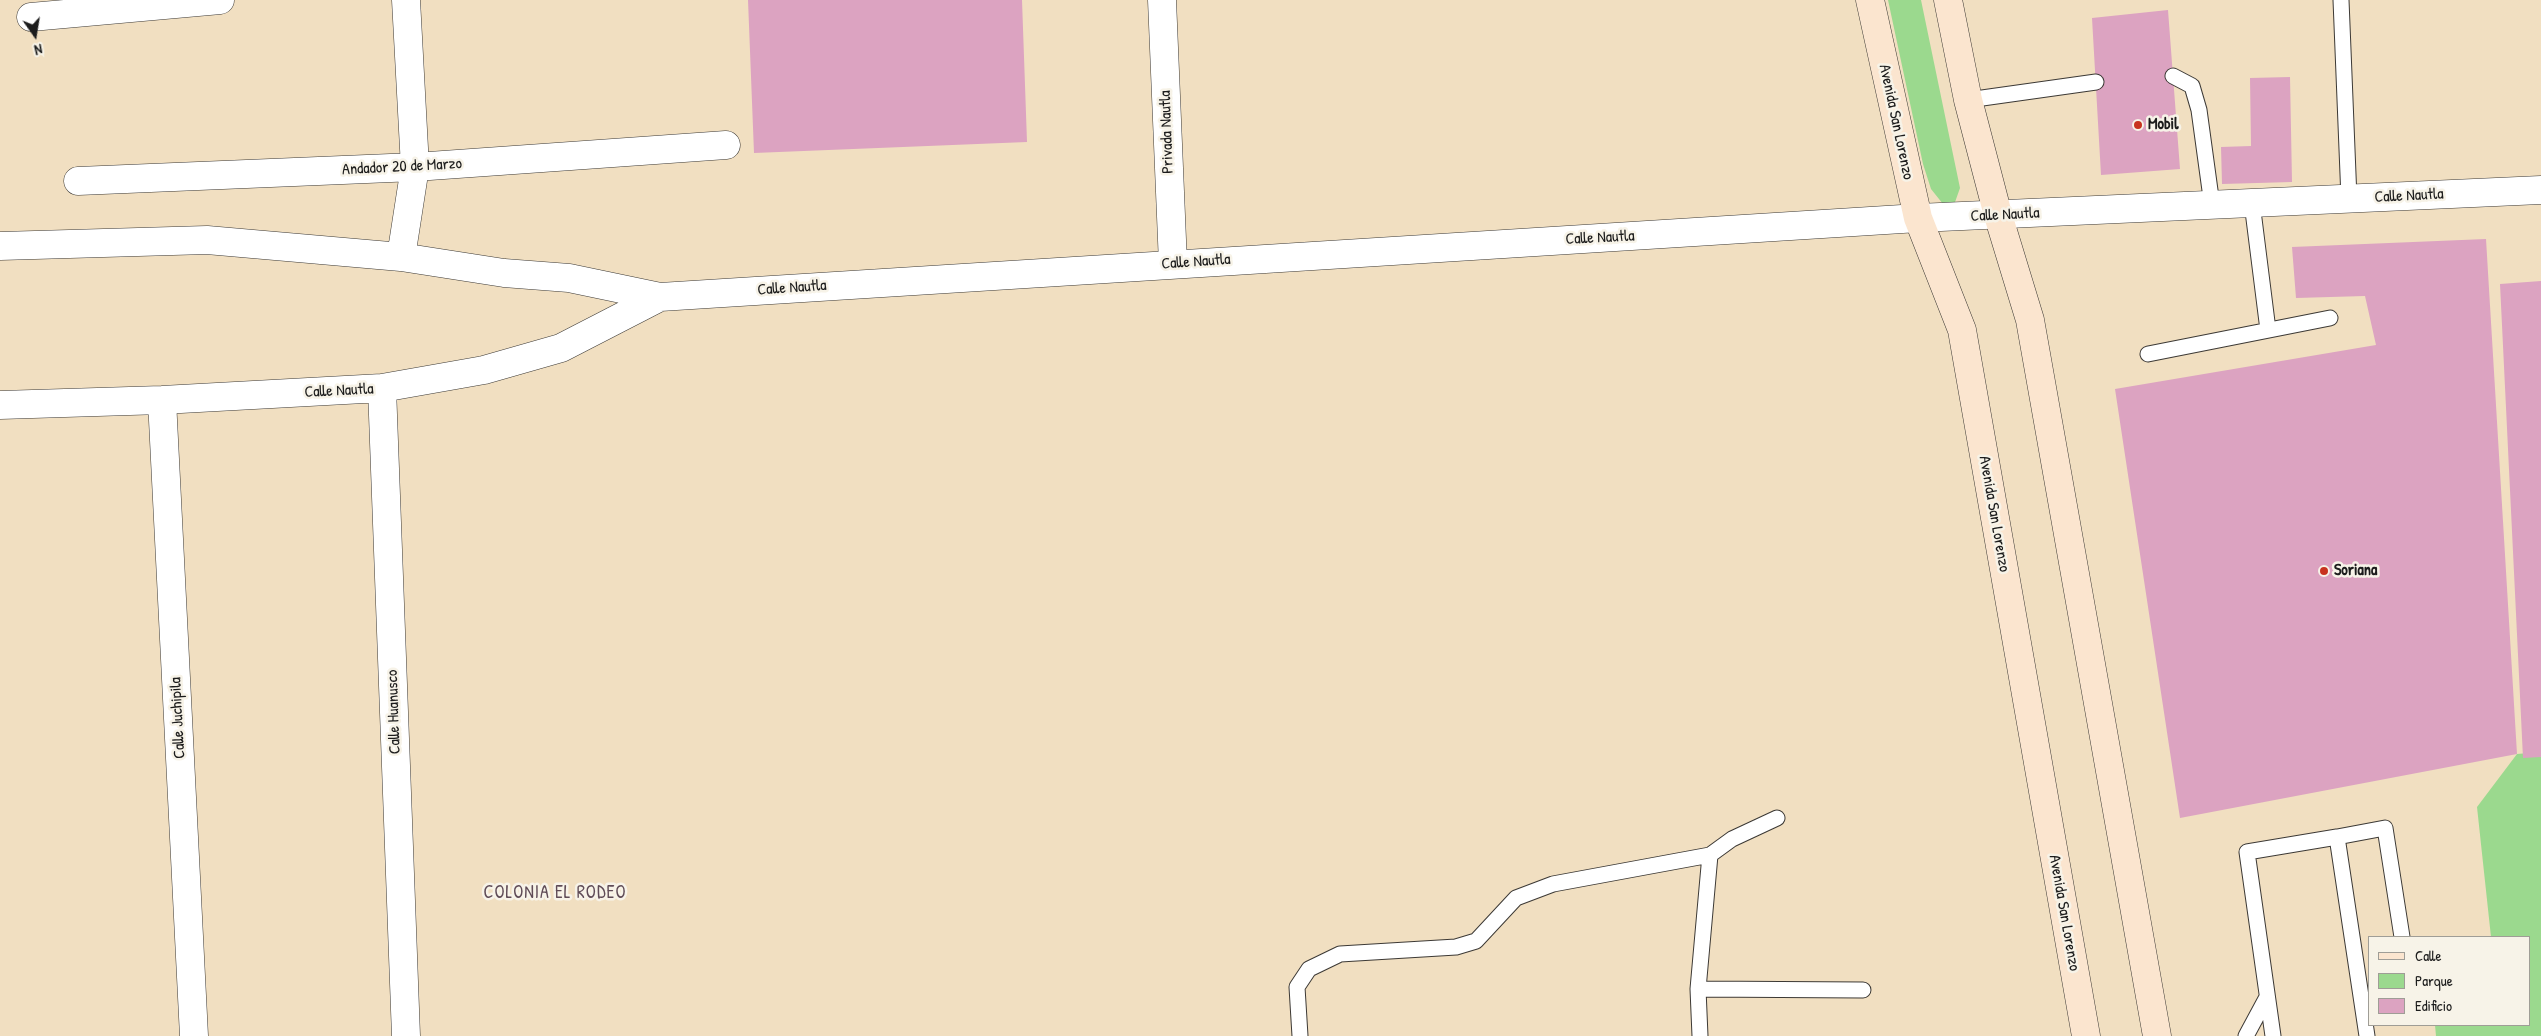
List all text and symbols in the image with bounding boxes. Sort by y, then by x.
north arrow [10,10,60,60]
text: N [33,40,44,60]
street label: Avenida San Lorenzo [1874,63,1918,181]
street label: Privada Nautla [1156,90,1178,174]
place label: Mobil [2148,115,2178,135]
marker: Mobil [2132,119,2144,131]
street label: Andador 20 de Marzo [342,154,462,180]
street label: Calle Nautla [2374,185,2444,207]
street label: Calle Nautla [1970,204,2040,226]
street label: Calle Nautla [1565,227,1635,249]
street label: Calle Nautla [1161,250,1231,274]
street label: Calle Nautla [757,276,827,300]
street label: Calle Nautla [304,380,374,402]
street label: Avenida San Lorenzo [1974,454,2014,574]
place label: Soriana [2334,561,2377,581]
marker: Soriana [2318,565,2330,577]
street label: Calle Huanusco [383,669,405,755]
street label: Calle Juchipila [166,677,190,759]
street label: Avenida San Lorenzo [2044,853,2084,973]
district label: COLONIA EL RODEO [482,882,628,904]
legend [2368,936,2531,1026]
text: Calle [2415,945,2442,966]
text: Parque [2415,970,2453,991]
text: Edificio [2415,995,2452,1016]

